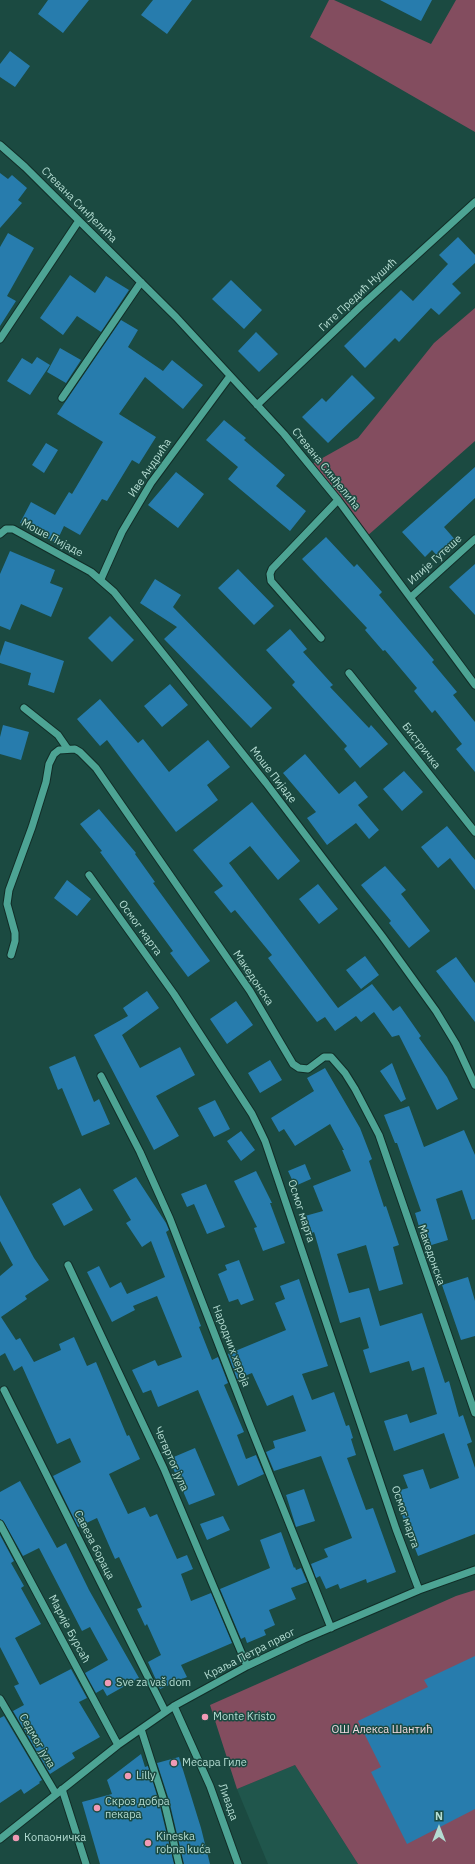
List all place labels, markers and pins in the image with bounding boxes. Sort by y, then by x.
place label: Sve za vaš dom [116,1676,191,1690]
marker: Sve za vaš dom [103,1678,113,1688]
place label: Monte Kristo [213,1710,276,1724]
marker: Monte Kristo [200,1712,210,1722]
place label: Месара Гиле [182,1756,247,1770]
marker: Месара Гиле [169,1758,179,1768]
place label: Lilly [136,1769,156,1783]
marker: Lilly [123,1771,133,1781]
place label: Скроз добра пекара [105,1795,170,1821]
marker: Скроз добра пекара [92,1803,102,1813]
place label: Kineska robna kuća [156,1830,211,1856]
place label: Копаоничка [24,1831,86,1845]
marker: Копаоничка [11,1833,21,1843]
marker: Kineska robna kuća [143,1838,153,1848]

